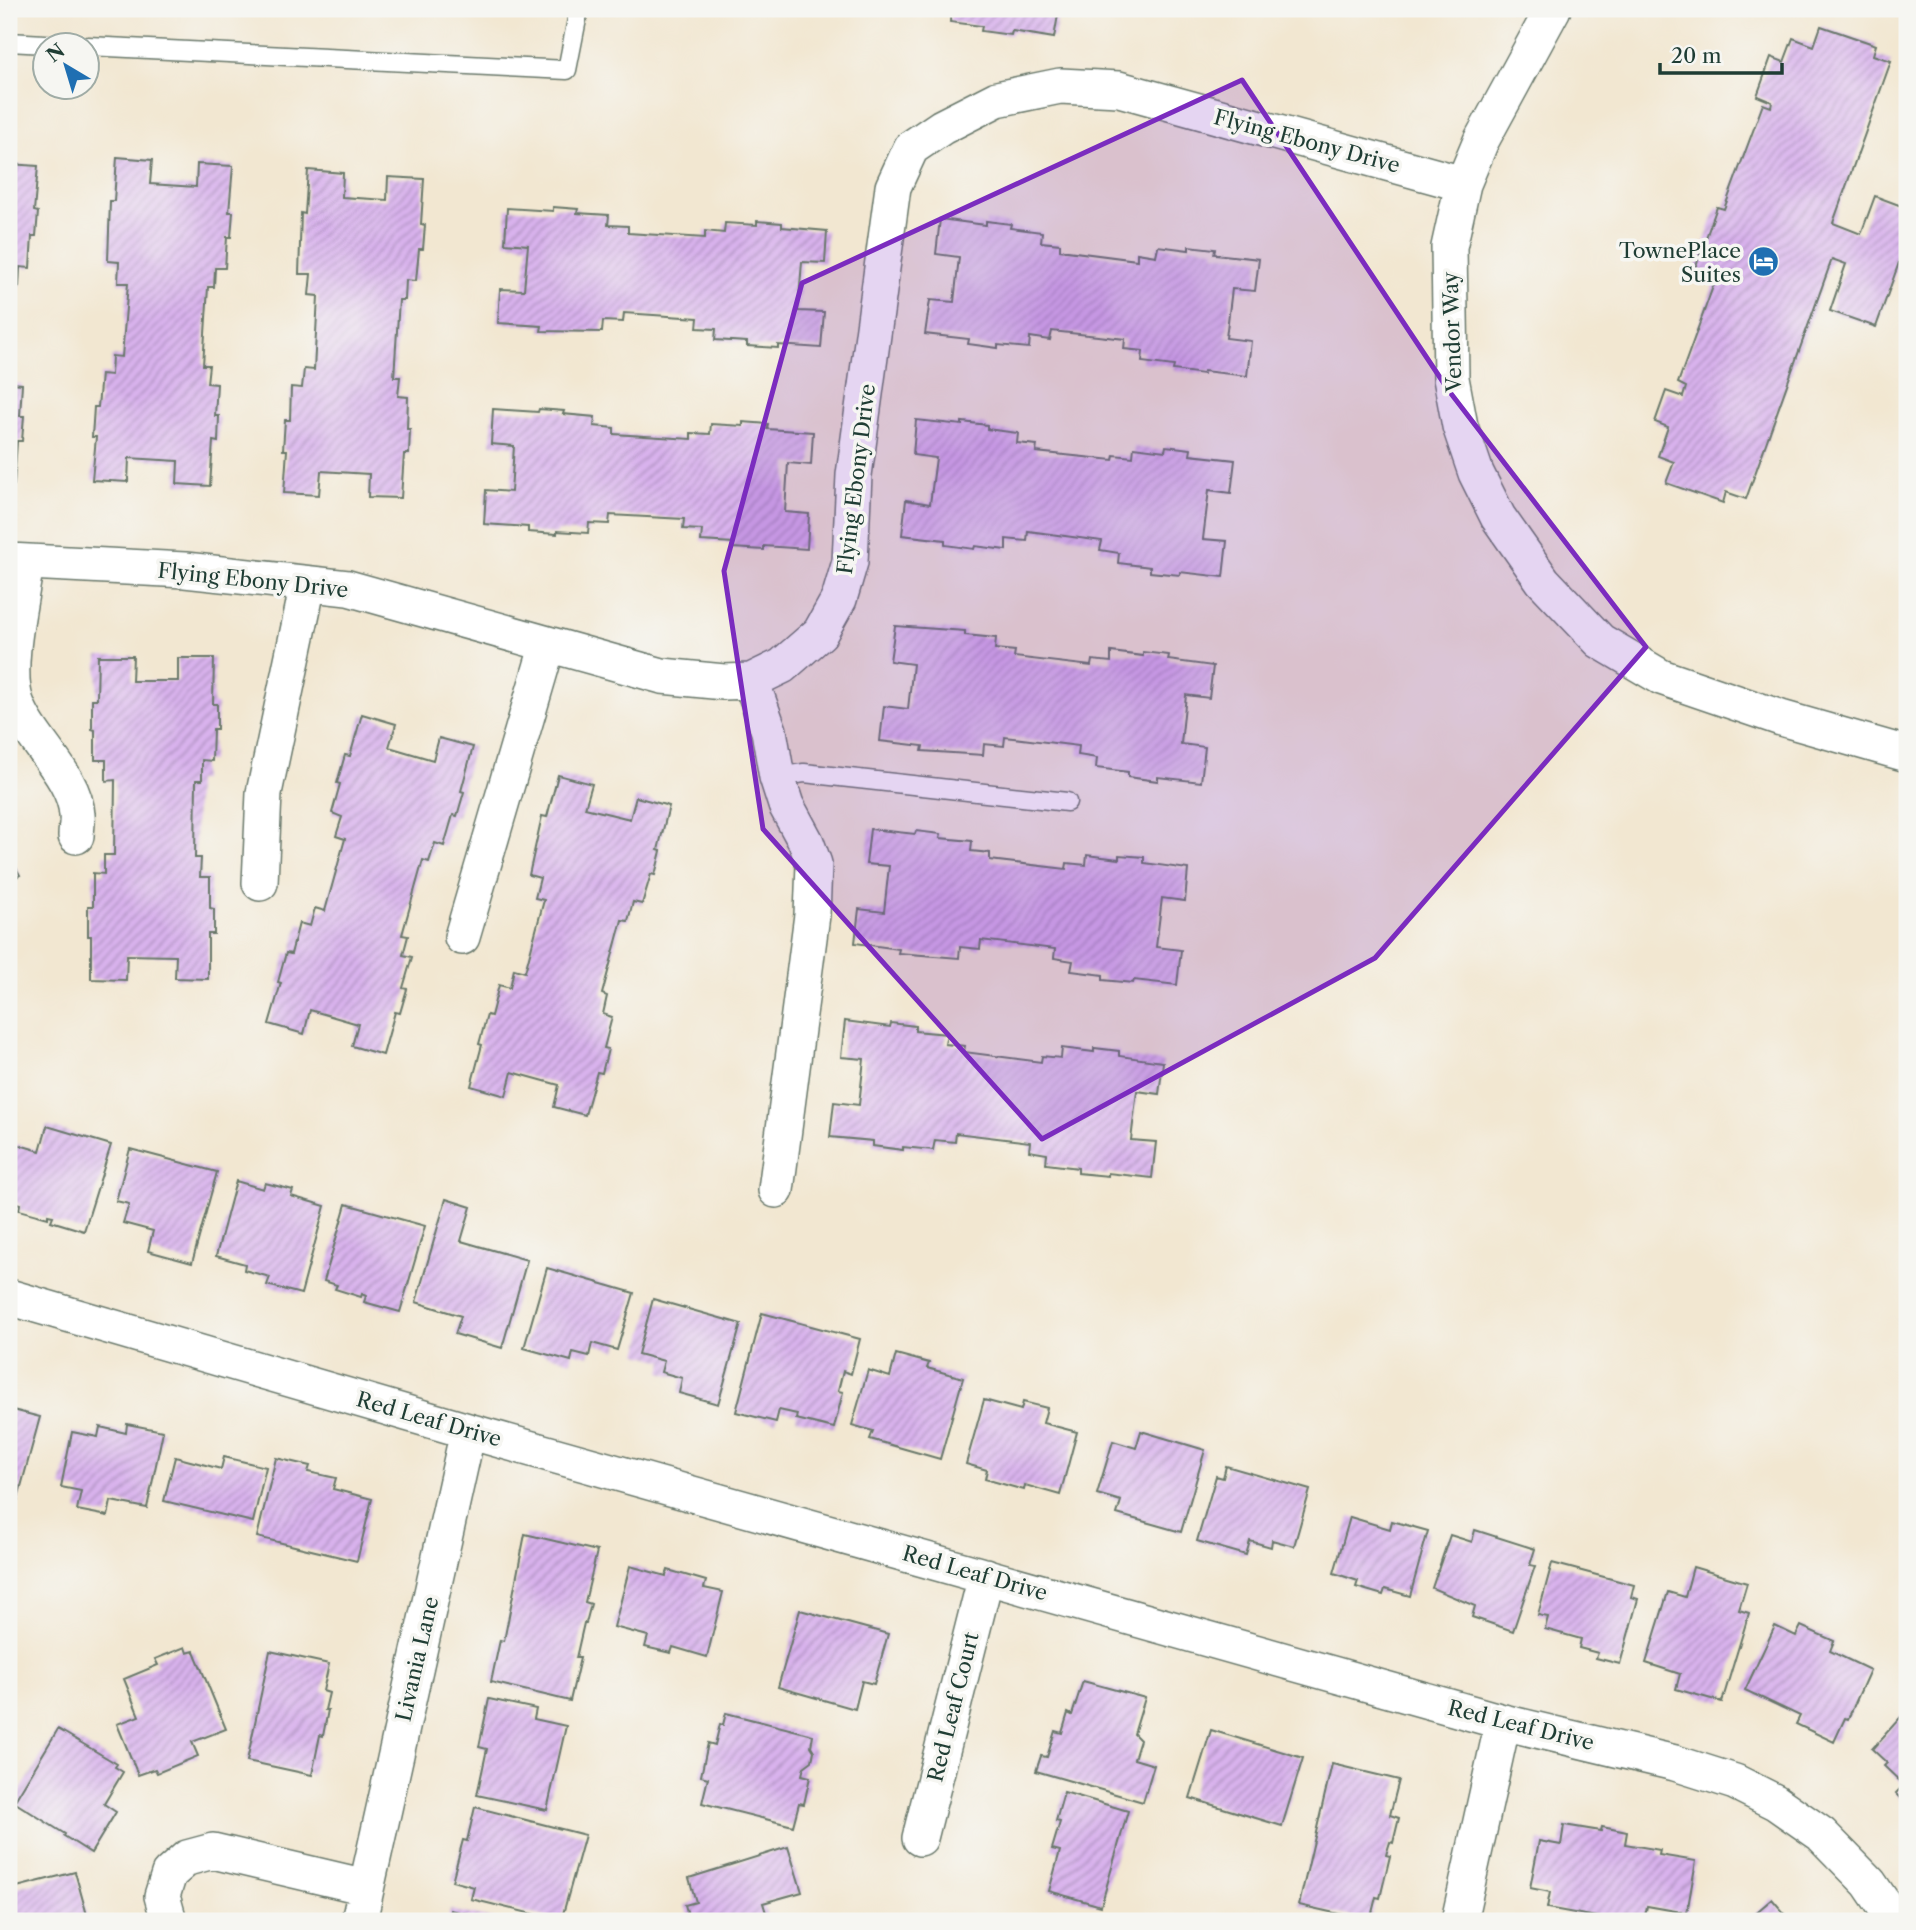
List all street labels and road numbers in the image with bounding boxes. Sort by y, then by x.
street label: Flying Ebony Drive [1211,104,1403,178]
street label: Vendor Way [1437,271,1467,394]
street label: Flying Ebony Drive [832,382,880,576]
street label: Flying Ebony Drive [157,558,349,602]
street label: Red Leaf Drive [354,1386,504,1452]
street label: Red Leaf Drive [900,1540,1050,1606]
street label: Livania Lane [390,1594,444,1724]
street label: Red Leaf Court [922,1629,984,1784]
street label: Red Leaf Drive [1445,1695,1597,1755]

